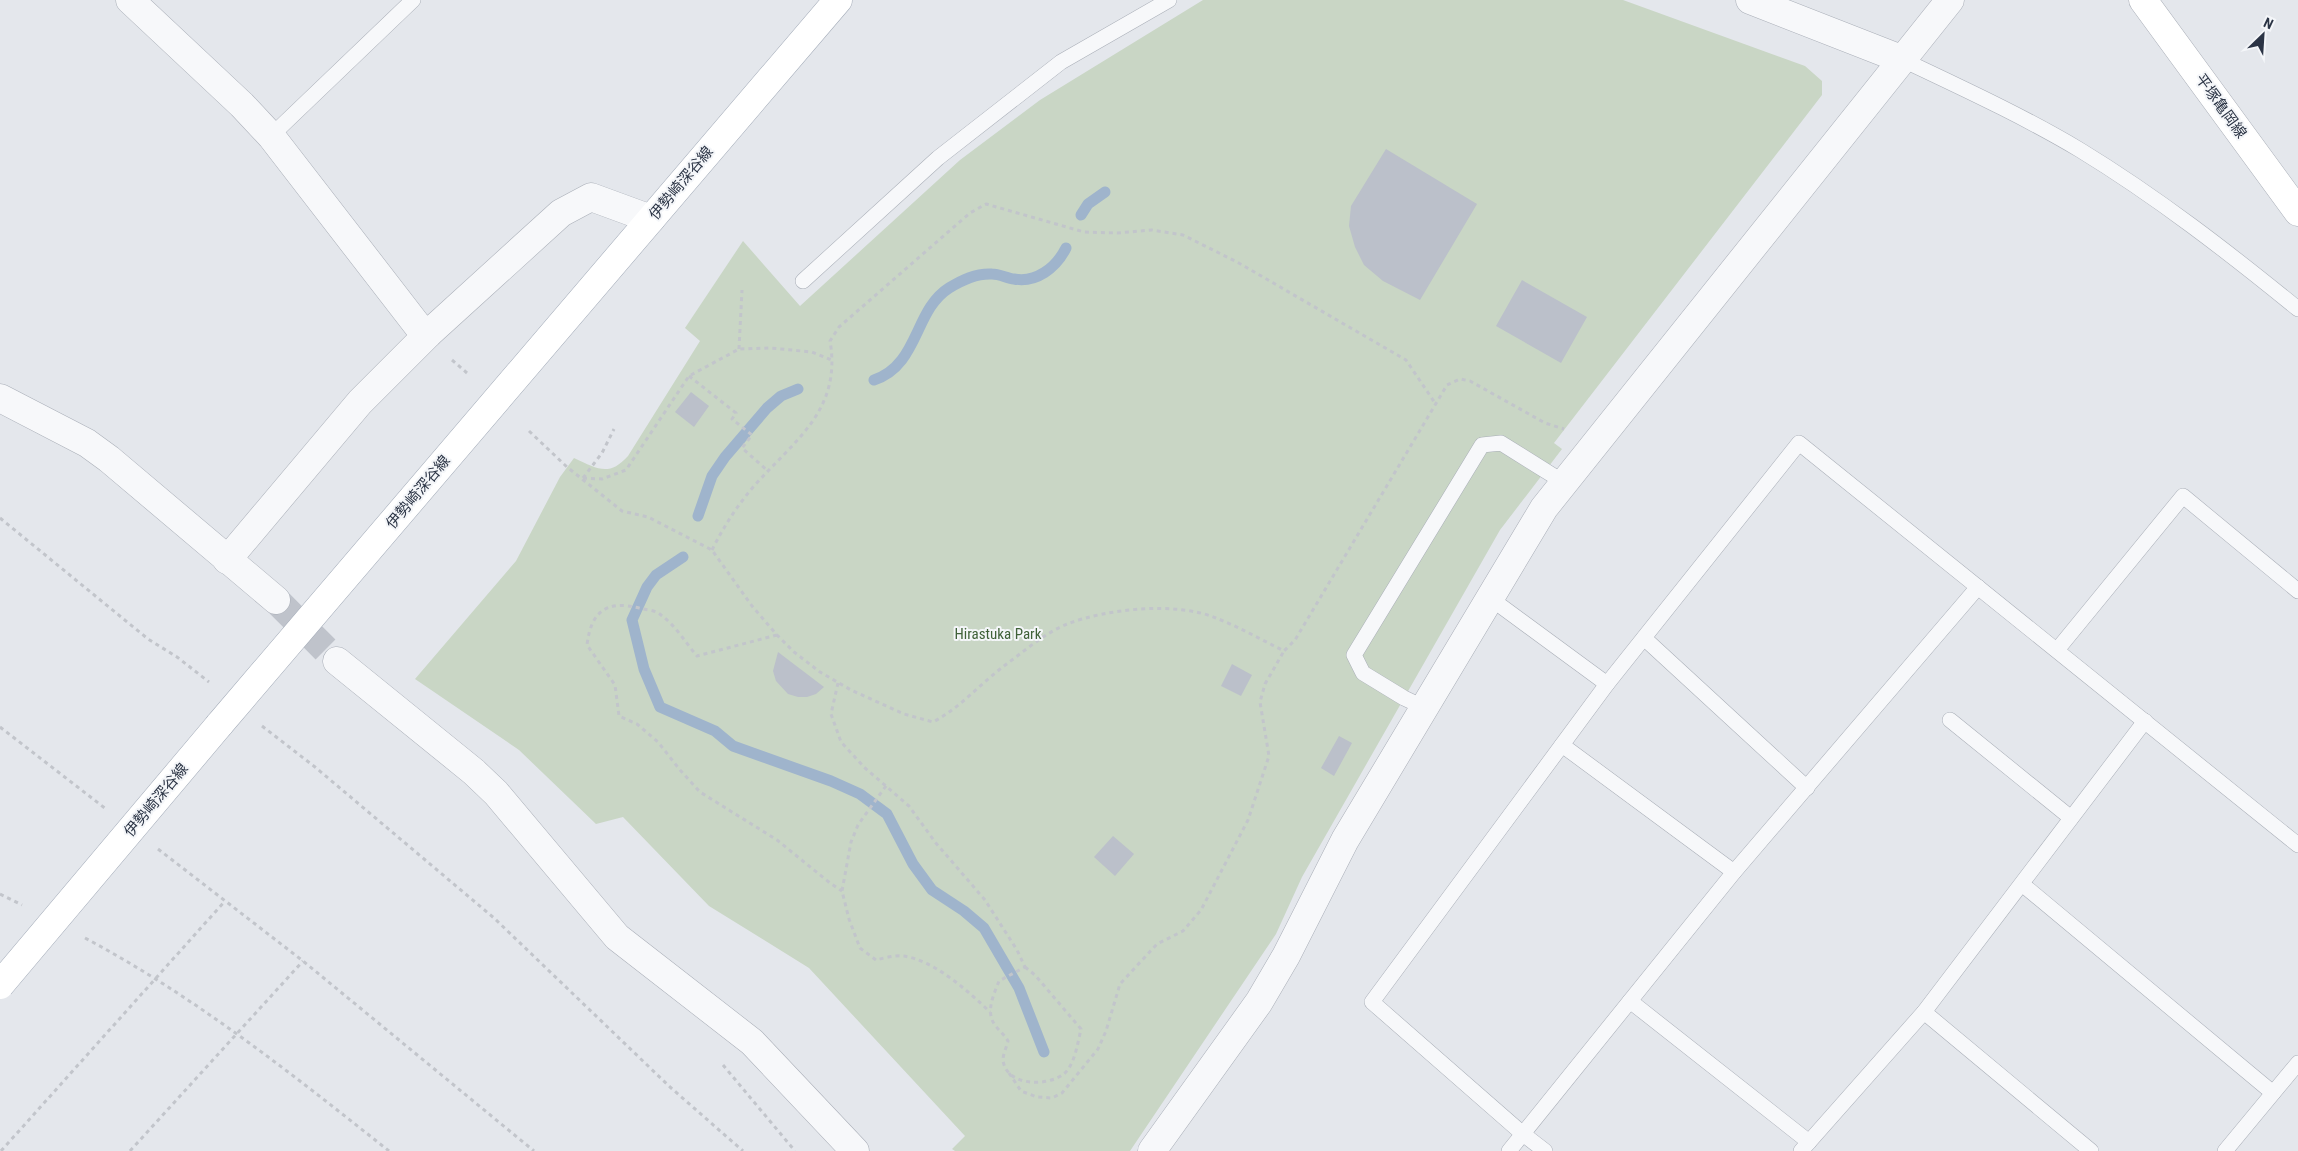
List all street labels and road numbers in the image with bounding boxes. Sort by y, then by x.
street label: 平塚亀岡線 [2192,70,2250,142]
street label: 伊勢崎深谷線 [645,143,717,223]
street label: 伊勢崎深谷線 [382,452,454,532]
street label: 伊勢崎深谷線 [120,760,192,840]

